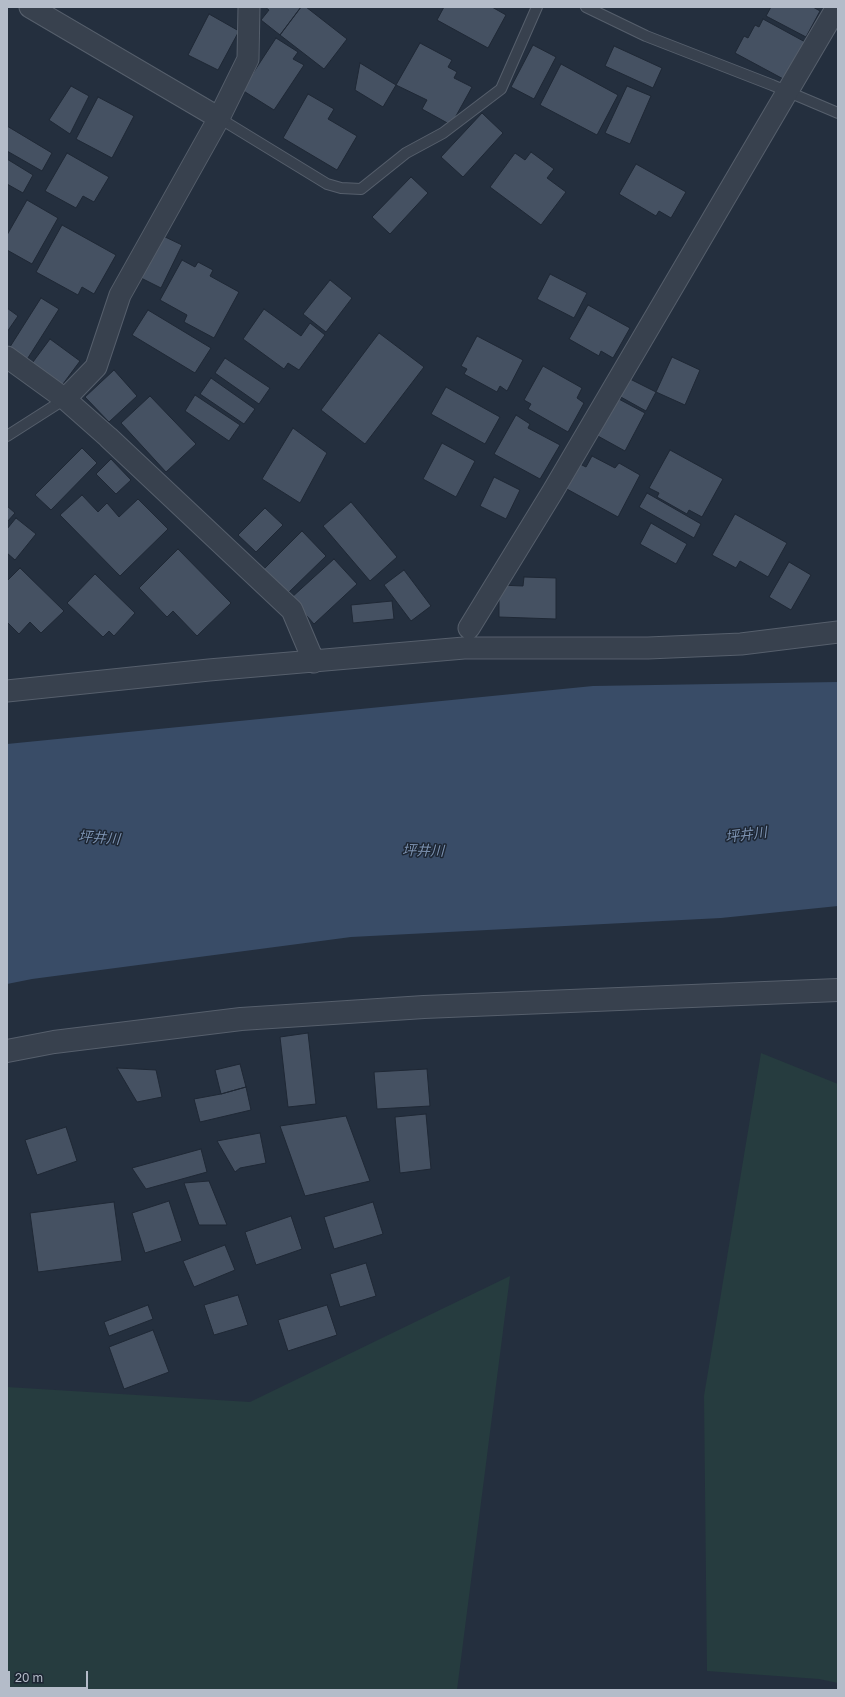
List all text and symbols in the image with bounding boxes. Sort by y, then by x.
water label: 坪井川 [724,824,768,846]
water label: 坪井川 [77,828,121,848]
water label: 坪井川 [402,842,444,860]
scale bar [10,1663,90,1689]
text: 20 m [15,1670,43,1685]

